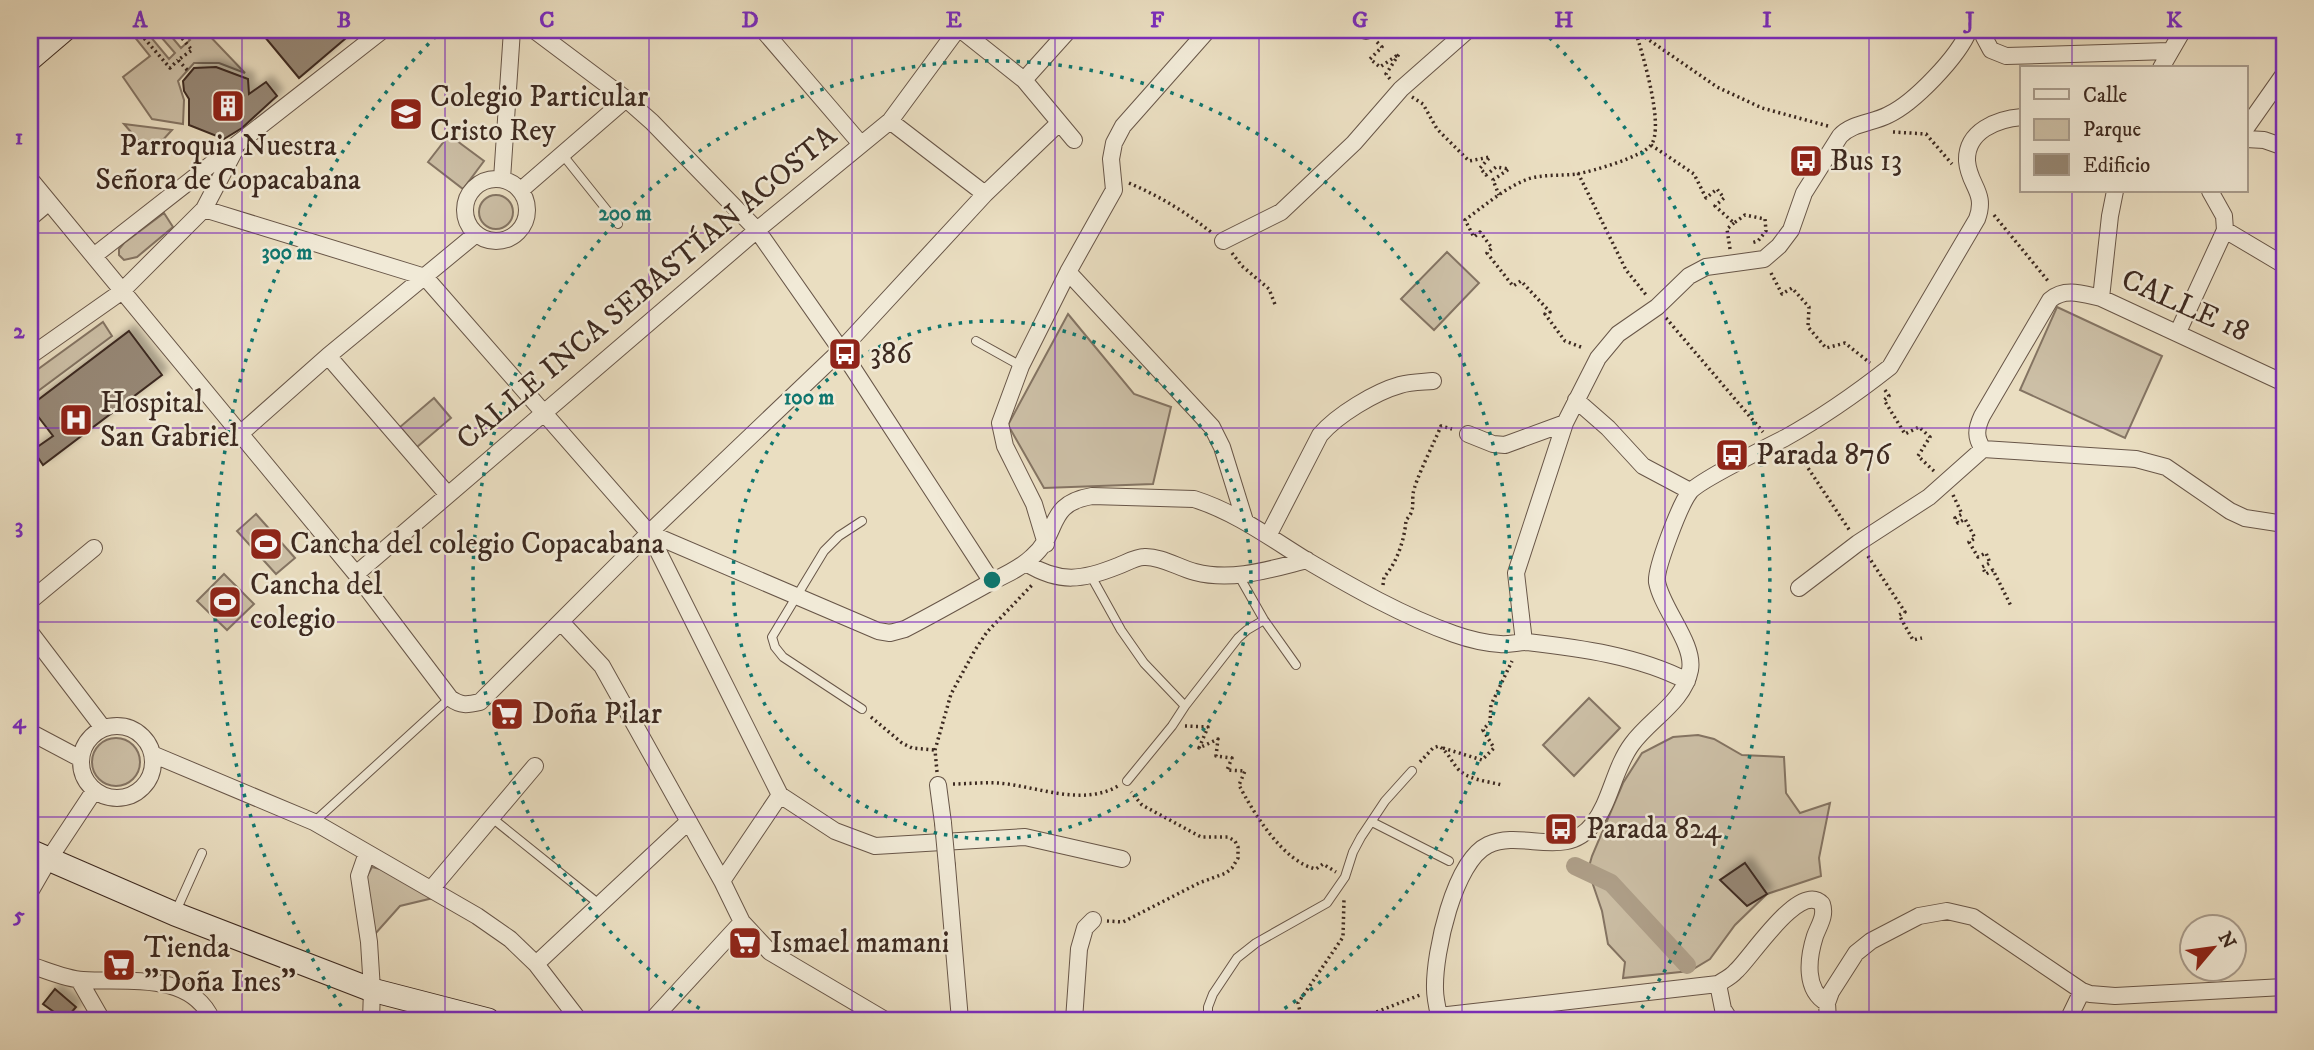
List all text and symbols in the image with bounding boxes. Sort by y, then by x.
text: A [132,6,149,35]
text: B [337,6,351,35]
text: C [539,6,555,35]
text: D [741,6,759,35]
text: E [946,6,962,35]
text: F [1150,6,1165,35]
text: G [1352,6,1368,35]
text: H [1554,6,1574,35]
text: I [1762,6,1772,35]
text: J [1962,6,1975,35]
text: K [2166,6,2183,35]
legend [2020,66,2248,192]
place label: Colegio Particular Cristo Rey [430,79,648,150]
text: Calle [2083,83,2127,109]
building icon: Parroquia Nuestra Señora de Copacabana [209,87,247,125]
school or university icon: Colegio Particular Cristo Rey [387,95,425,133]
street label: CALLE INCA SEBASTÍAN ACOSTA [448,116,845,458]
text: Parque [2083,117,2141,143]
text: 1 [15,123,23,152]
place label: Parroquia Nuestra Señora de Copacabana [95,128,361,199]
bus stop icon: Bus 13 [1787,142,1825,180]
place label: Bus 13 [1830,143,1902,180]
text: Edificio [2083,153,2150,179]
text: 200 m [598,201,652,227]
text: 300 m [262,240,313,266]
street label: CALLE 18 [2115,261,2255,351]
text: 2 [13,317,25,346]
bus stop icon: 386 [826,335,864,373]
place label: 386 [870,336,913,373]
place label: Hospital San Gabriel [100,385,239,456]
text: 100 m [784,385,834,411]
hospital icon: Hospital San Gabriel [57,401,95,439]
bus stop icon: Parada 876 [1713,436,1751,474]
place label: Parada 876 [1756,437,1892,474]
text: 3 [15,512,23,541]
sports icon: Cancha del colegio Copacabana [247,525,285,563]
place label: Cancha del colegio Copacabana [290,526,664,563]
place label: Cancha del colegio [250,567,383,638]
centre of rings [980,568,1004,592]
sports icon: Cancha del colegio [206,583,244,621]
supermarket icon: Doña Pilar [488,695,526,733]
place label: Doña Pilar [532,696,662,733]
text: 4 [12,707,27,736]
bus stop icon: Parada 824 [1542,810,1580,848]
place label: Parada 824 [1586,811,1722,848]
text: 5 [12,901,25,930]
north arrow [2178,914,2248,984]
supermarket icon: Ismael mamani [726,924,764,962]
place label: Ismael mamani [770,925,950,962]
text: N [2213,928,2241,953]
place label: Tienda "Doña Ines" [144,930,296,1001]
supermarket icon: Tienda "Doña Ines" [100,946,138,984]

